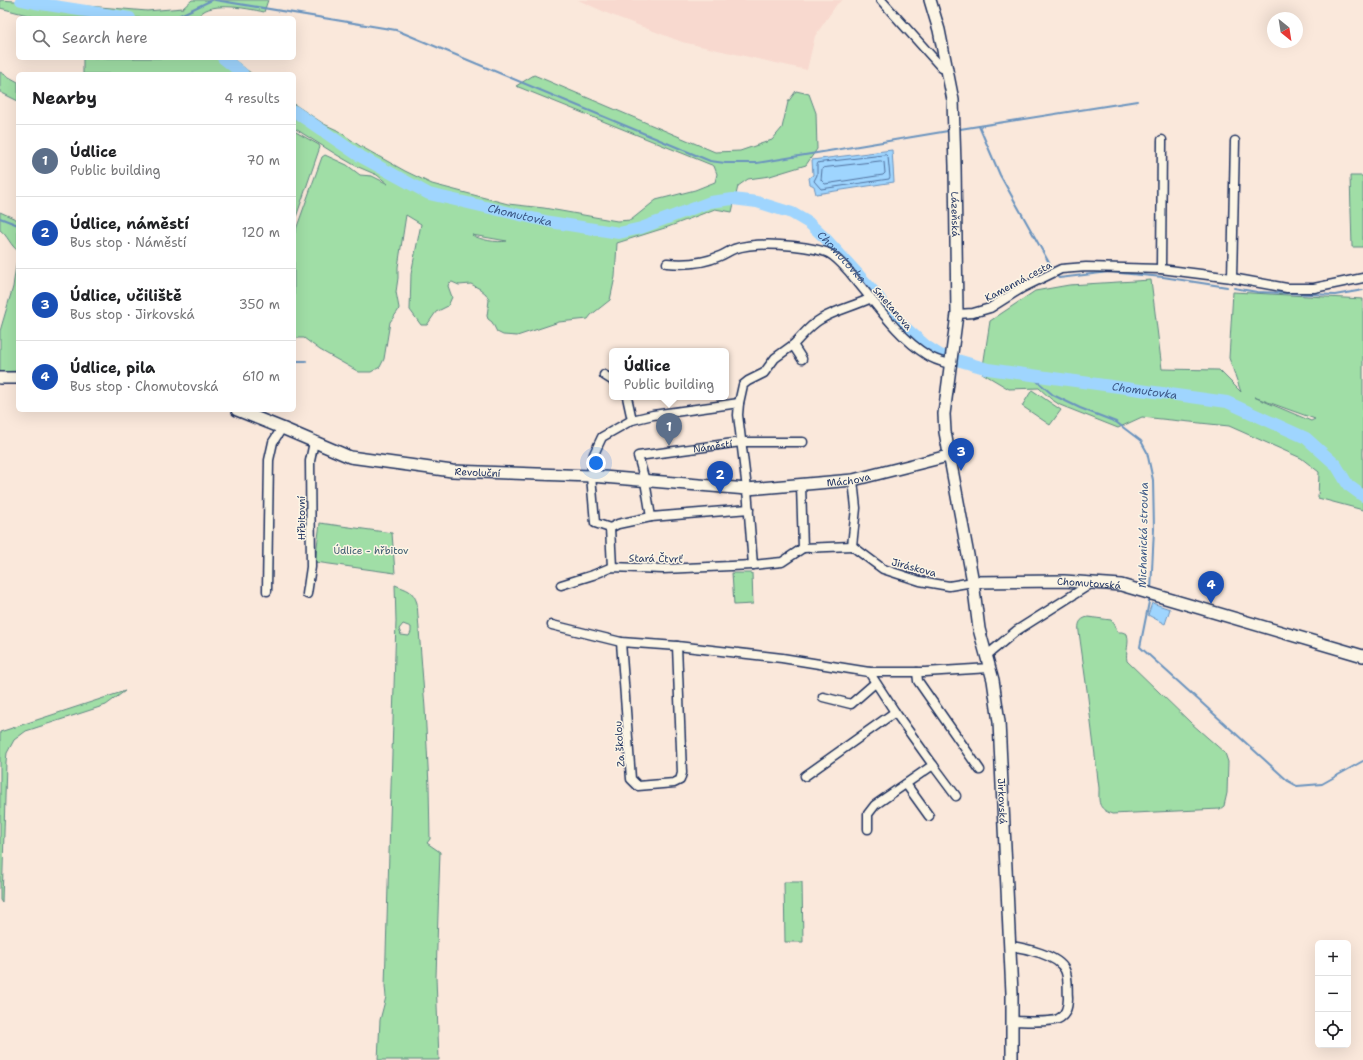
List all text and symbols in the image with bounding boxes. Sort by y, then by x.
north arrow [1267,12,1303,48]
search box [16,16,296,60]
icon: search [30,27,52,49]
text: Search here [62,28,148,48]
text: Nearby [32,87,97,109]
text: 4 results [224,90,280,107]
text: Údlice [70,142,117,162]
text: 1 [42,152,48,169]
text: 70 m [246,152,280,169]
text: Public building [70,162,161,179]
street label: Lázeňská [948,191,962,238]
water label: Chomutovka [486,201,554,230]
text: Údlice, náměstí [70,214,189,234]
text: 2 [40,224,50,241]
text: 120 m [242,224,280,241]
water label: Chomutovka [814,228,869,287]
text: Bus stop · Náměstí [70,234,186,251]
street label: Kamenná cesta [983,258,1055,305]
street label: Smetanova [870,284,915,333]
text: Údlice, učiliště [70,286,182,306]
text: 3 [40,296,50,313]
text: 350 m [239,296,280,313]
text: Bus stop · Jirkovská [70,306,195,323]
popup [609,348,729,400]
text: Údlice [624,356,671,376]
text: Údlice, pila [70,358,155,378]
text: 4 [40,368,50,385]
text: 610 m [242,368,280,385]
text: Public building [624,376,714,393]
text: Bus stop · Chomutovská [70,378,218,395]
water label: Chomutovka [1111,379,1179,403]
pin: 1 [656,413,682,446]
street label: Náměstí [692,437,733,455]
pin: 3 [948,438,974,471]
your location [586,453,606,473]
pin: 2 [707,461,733,494]
street label: Revoluční [455,465,501,480]
street label: Máchova [826,470,873,489]
water label: Michanická strouha [1135,482,1152,588]
street label: Hřbitovní [295,496,308,540]
park label: Údlice - hřbitov [333,544,409,557]
street label: Stará Čtvrť [629,552,684,565]
street label: Jiráskova [890,555,939,580]
pin: 4 [1198,571,1224,604]
street label: Chomutovská [1057,575,1122,592]
street label: Za školou [611,720,628,767]
street label: Jirkovská [995,778,1010,825]
map controls [1315,940,1351,1048]
button: + [1315,940,1351,976]
button: − [1315,976,1351,1012]
button: locate [1315,1012,1351,1048]

